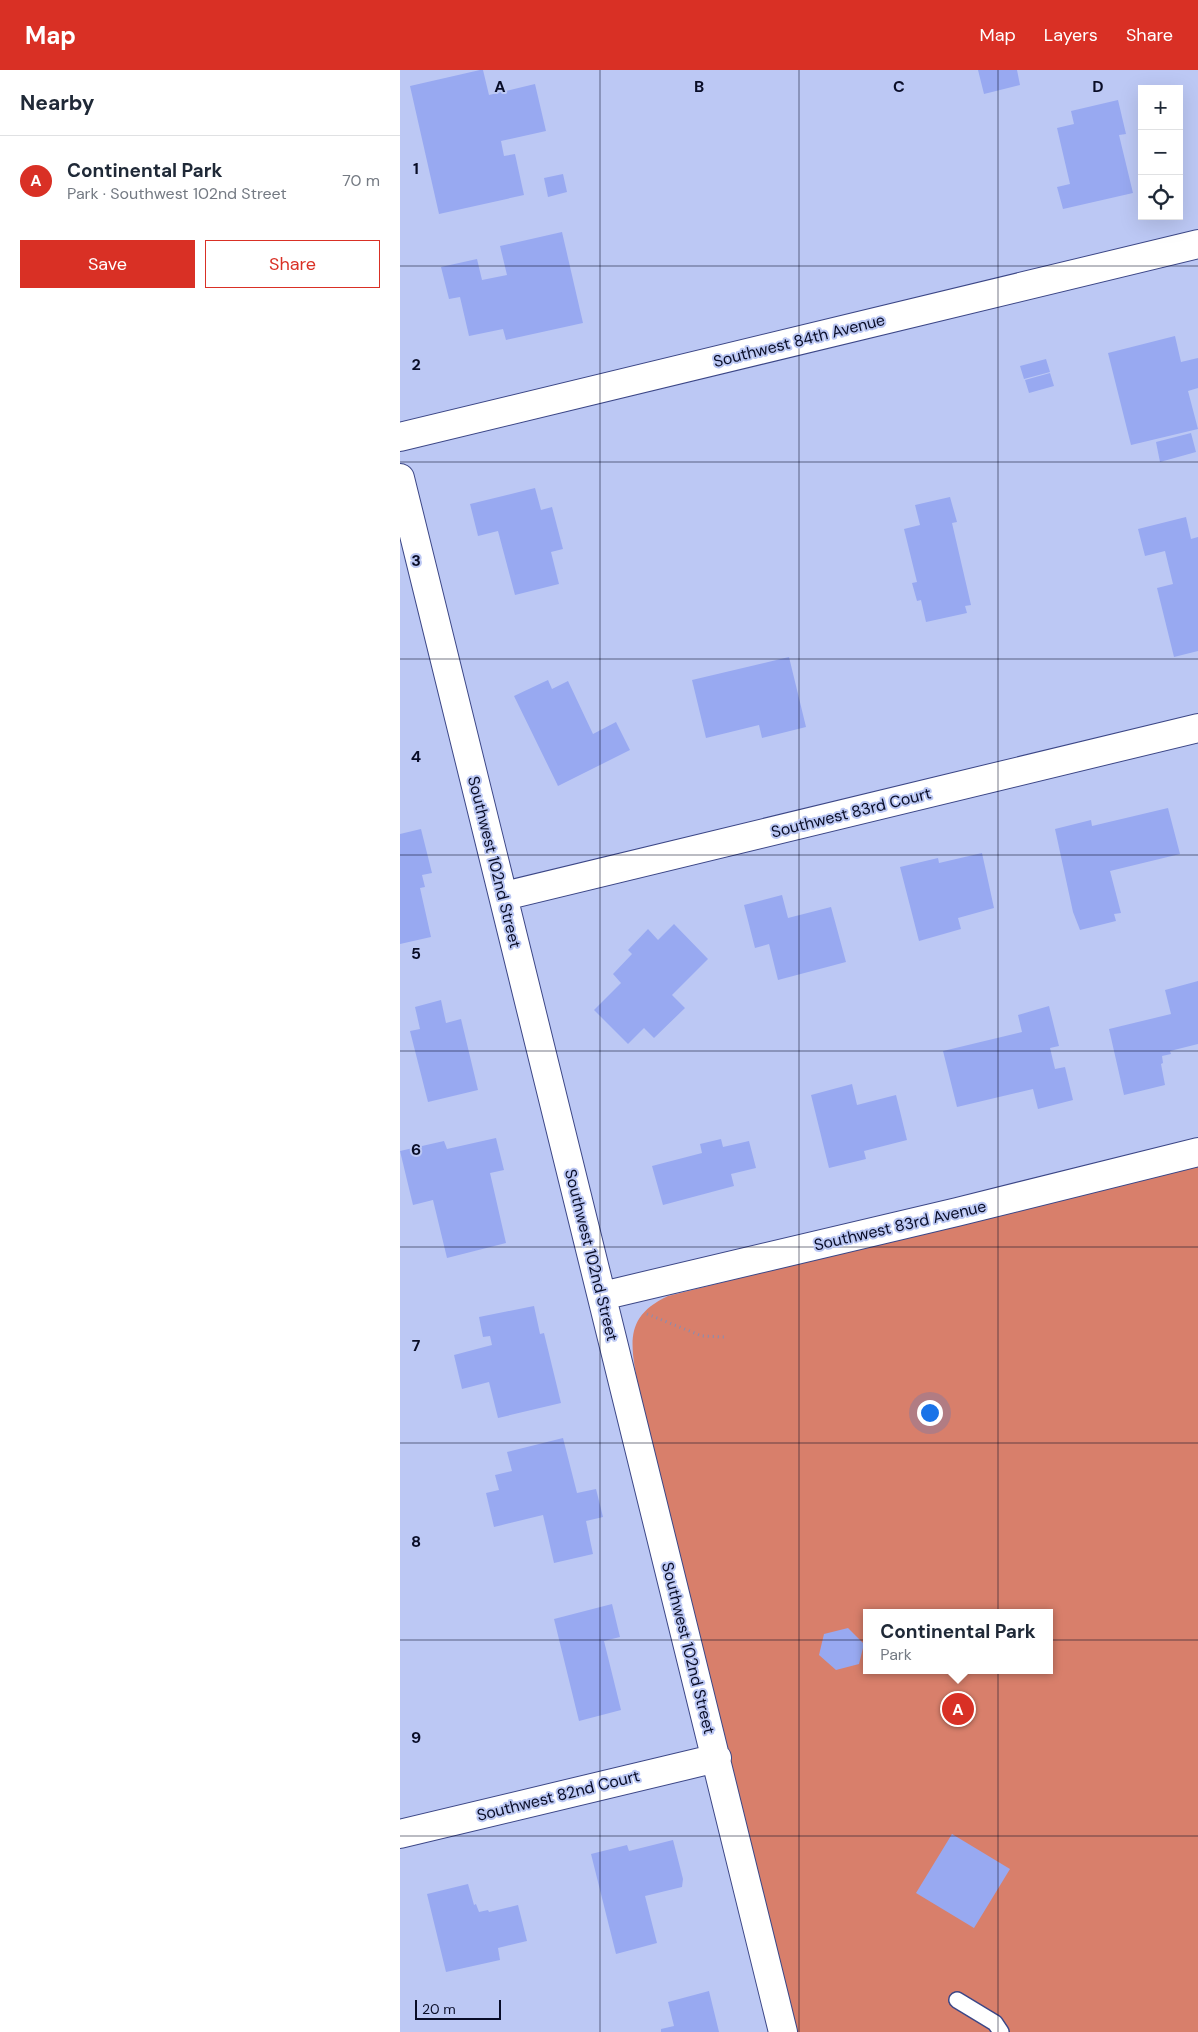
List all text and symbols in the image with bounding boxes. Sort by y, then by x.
text: Map [25,20,76,51]
text: Map [980,23,1016,47]
text: Layers [1044,23,1098,47]
text: Share [1126,23,1173,47]
text: A [494,76,506,97]
text: B [694,76,704,97]
text: C [893,76,905,97]
text: D [1092,76,1104,97]
map controls [1138,85,1183,220]
button: + [1138,85,1183,130]
text: Nearby [20,89,94,117]
button: − [1138,130,1183,175]
text: Continental Park [67,158,222,183]
text: 1 [413,158,419,179]
text: A [30,170,42,191]
text: 70 m [342,170,380,191]
button: locate [1138,175,1183,220]
text: Park · Southwest 102nd Street [67,183,287,204]
button: Save [20,240,195,288]
button: Share [205,240,380,288]
street label: Southwest 84th Avenue [711,309,887,372]
text: 2 [411,354,421,375]
text: 3 [411,550,421,571]
text: 4 [411,746,421,767]
street label: Southwest 102nd Street [463,774,526,950]
street label: Southwest 83rd Court [769,782,933,843]
text: 5 [411,943,421,964]
text: 6 [411,1139,421,1160]
street label: Southwest 102nd Street [560,1167,623,1343]
street label: Southwest 83rd Avenue [812,1195,988,1256]
text: 7 [412,1335,421,1356]
your location [917,1400,943,1426]
text: 8 [411,1531,421,1552]
street label: Southwest 102nd Street [657,1560,720,1736]
popup [863,1609,1053,1674]
text: Continental Park [880,1619,1036,1644]
text: Park [880,1644,912,1665]
pin: A [942,1690,974,1728]
text: 9 [411,1727,421,1748]
street label: Southwest 82nd Court [475,1765,642,1826]
scale bar [415,1997,501,2020]
text: 20 m [422,2000,456,2018]

